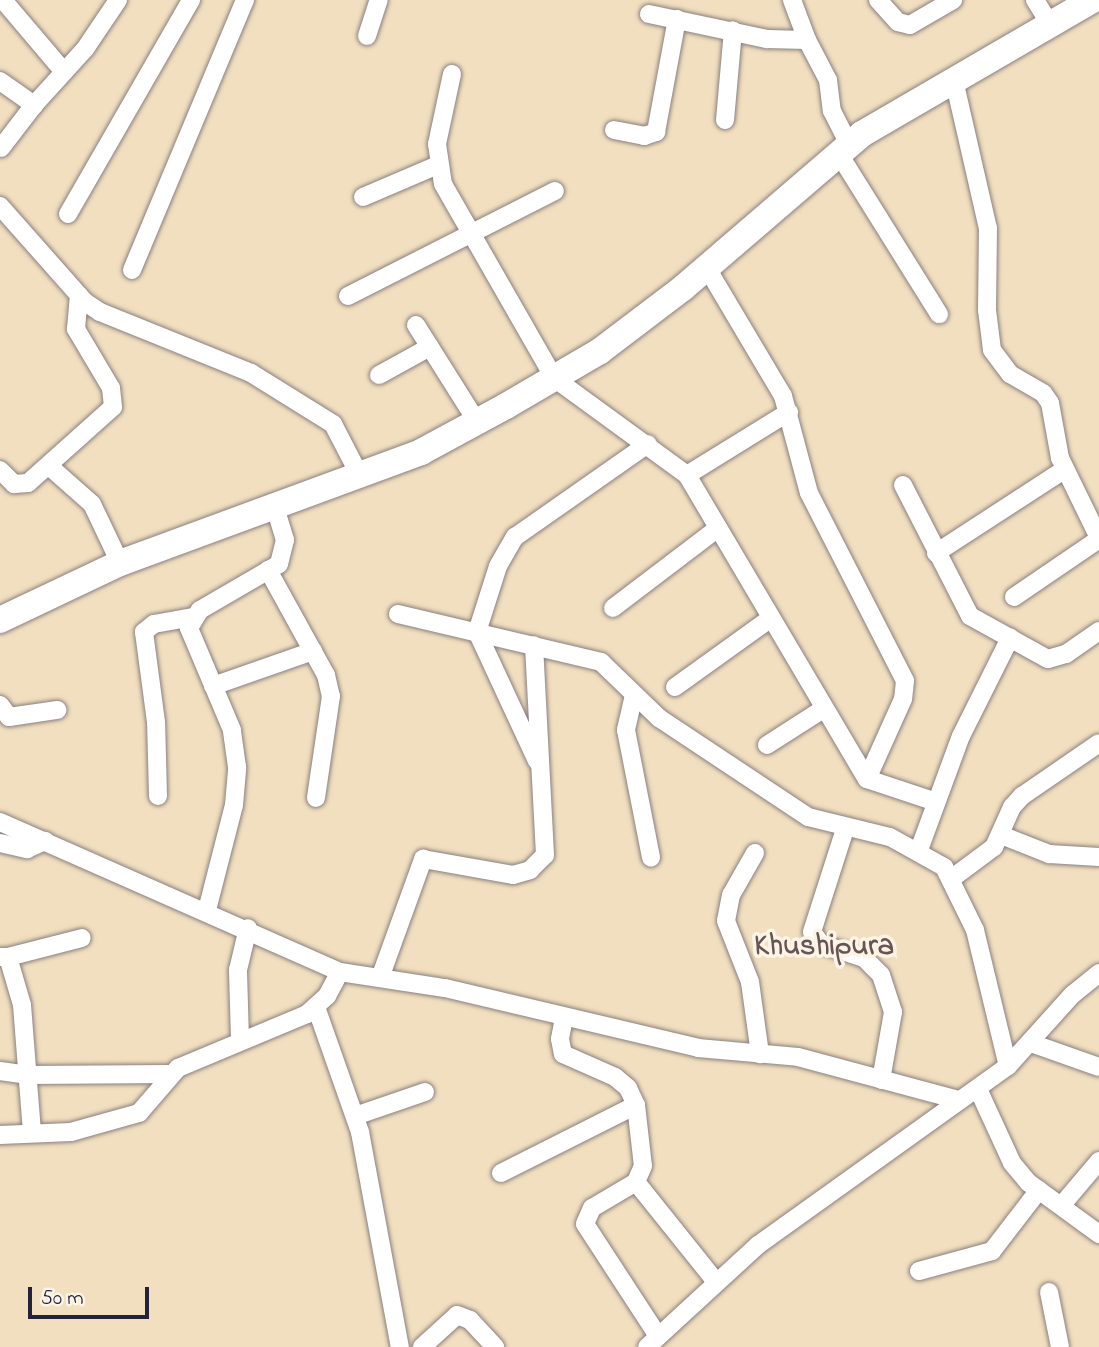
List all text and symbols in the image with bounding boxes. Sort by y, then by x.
district label: Khushipura [754,929,894,965]
scale bar [32,1274,152,1318]
text: 50 m [41,1284,84,1314]

